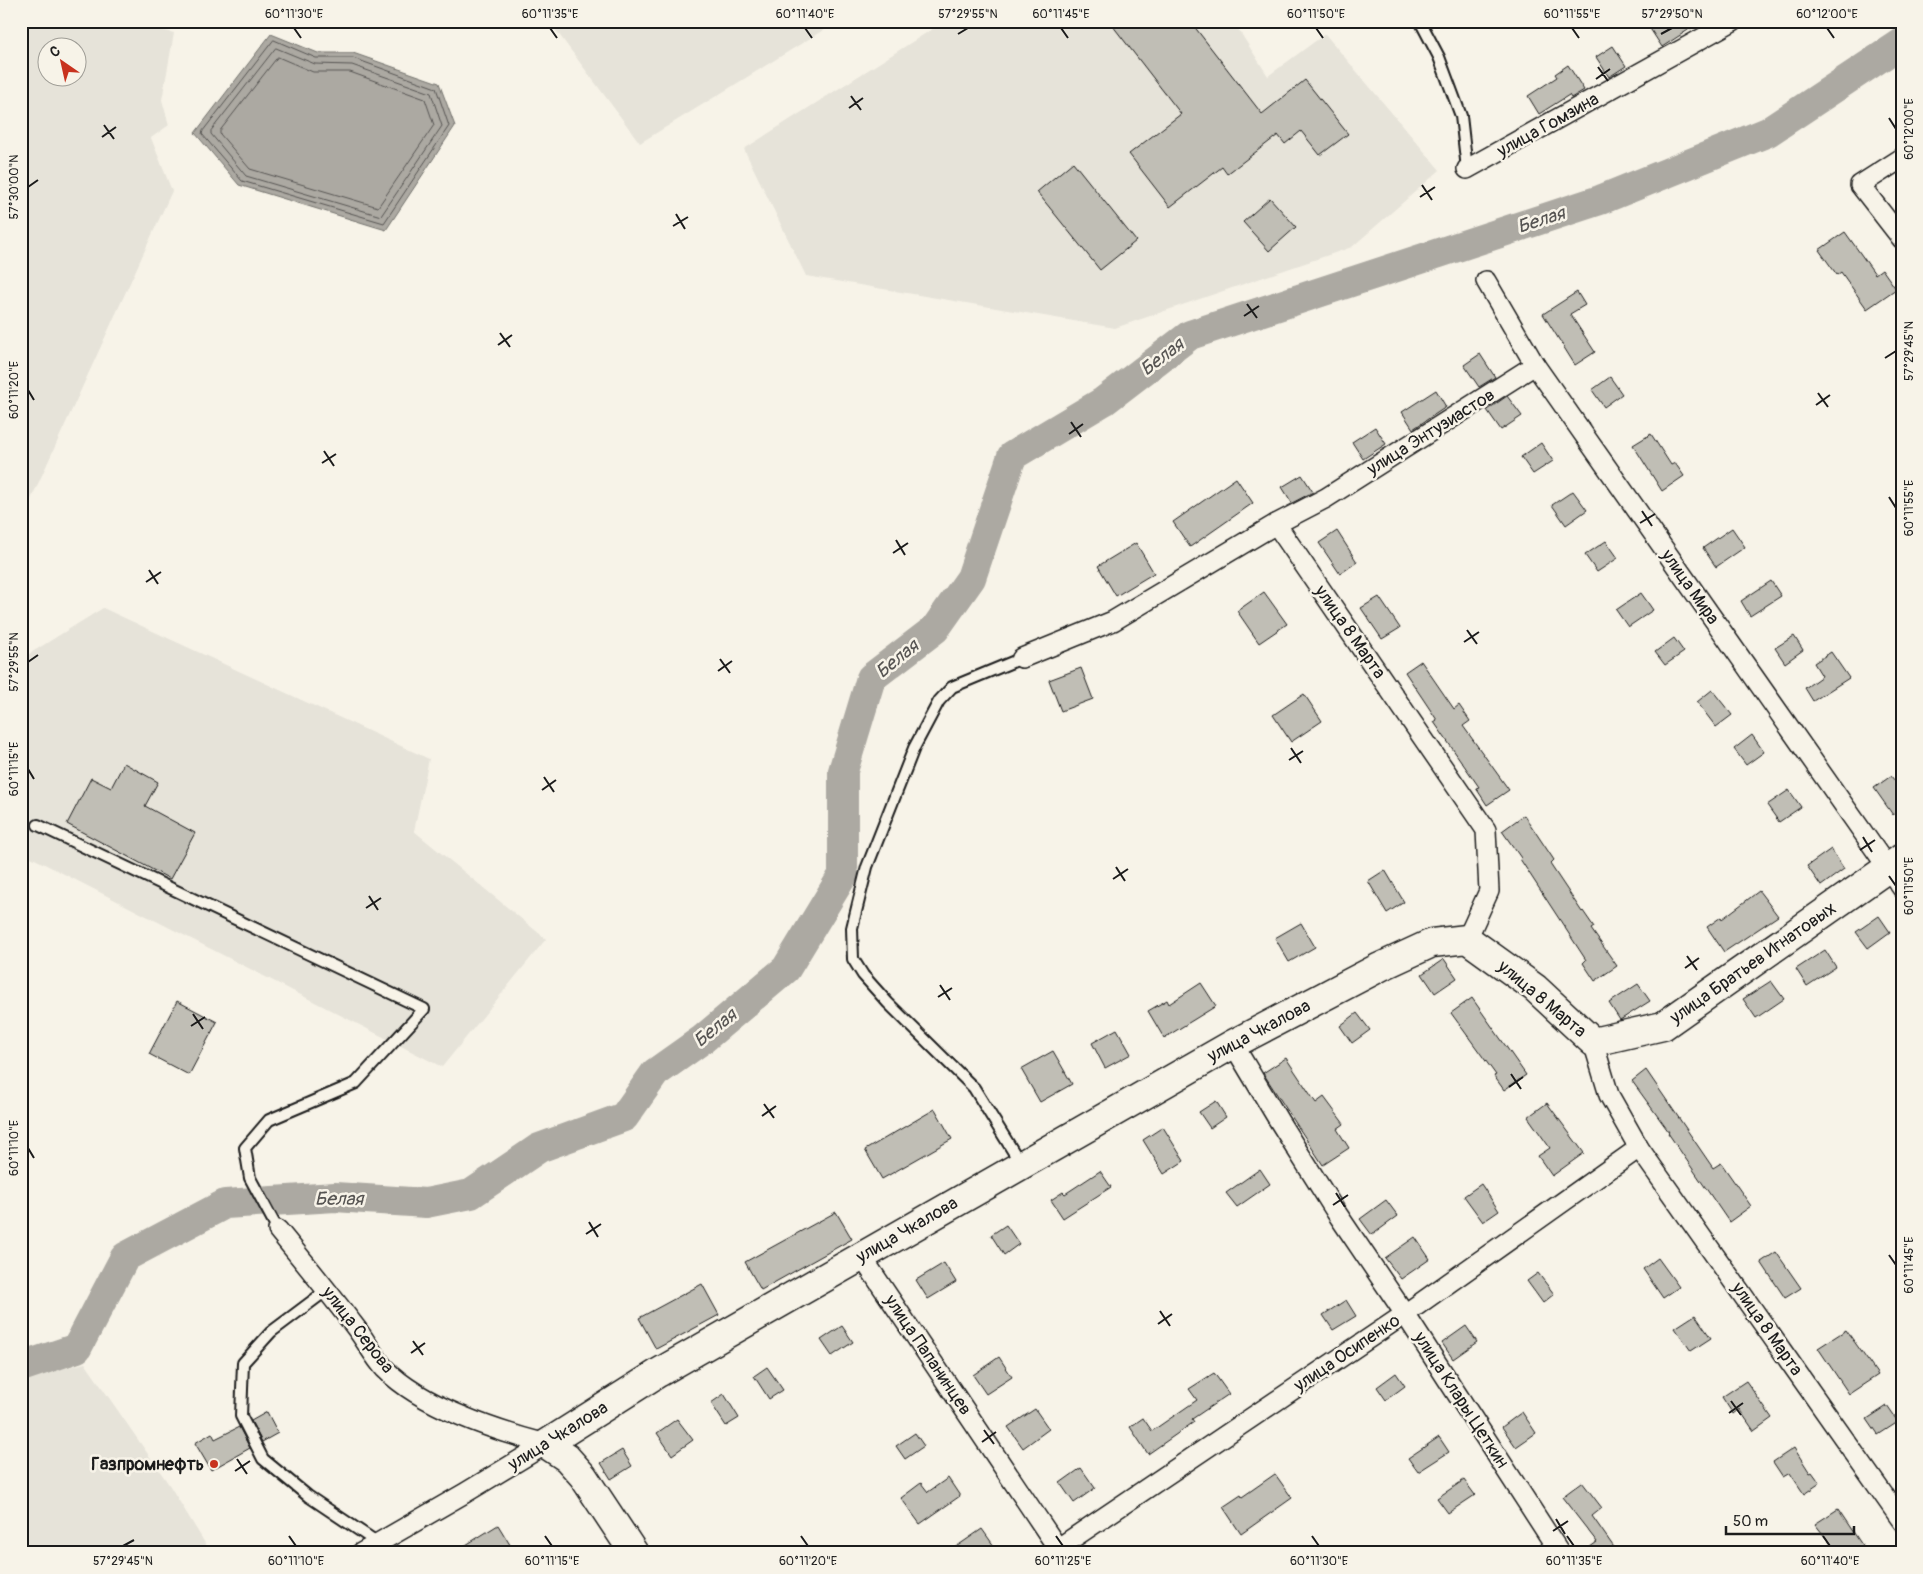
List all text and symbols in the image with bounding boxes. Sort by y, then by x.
text: 60°11'30"E [265,7,323,22]
text: 60°11'35"E [522,7,578,22]
text: 60°11'40"E [776,7,834,22]
text: 57°29'55"N [938,7,998,22]
text: 60°11'45"E [1033,7,1089,22]
text: 60°11'50"E [1287,7,1345,22]
text: 60°11'55"E [1544,7,1600,22]
text: 57°29'50"N [1641,7,1703,22]
text: 60°12'00"E [1796,7,1858,22]
north arrow [38,38,88,88]
text: С [47,42,64,61]
street label: улица Гомзина [1492,88,1603,163]
text: 60°12'00"E [1902,98,1917,160]
text: 57°30'00"N [7,155,22,219]
water label: Белая [1514,200,1570,239]
text: 57°29'45"N [1902,321,1917,381]
water label: Белая [1135,332,1190,381]
text: 60°11'20"E [7,361,22,419]
street label: улица Энтузиастов [1362,383,1499,481]
text: 60°11'55"E [1902,480,1917,536]
street label: улица Мира [1655,544,1724,629]
street label: улица 8 Марта [1309,580,1391,683]
text: 57°29'55"N [7,632,22,692]
water label: Белая [871,633,925,684]
text: 60°11'15"E [7,742,22,796]
text: 60°11'50"E [1902,857,1917,915]
street label: улица Братьев Игнатовых [1665,897,1841,1030]
street label: улица 8 Марта [1492,955,1591,1043]
street label: улица Чкалова [1203,994,1315,1068]
water label: Белая [689,1002,743,1053]
text: 60°11'10"E [7,1120,22,1176]
water label: Белая [315,1187,365,1211]
street label: улица Чкалова [851,1192,962,1269]
text: 60°11'45"E [1902,1237,1917,1293]
street label: улица 8 Марта [1726,1277,1808,1380]
street label: улица Серова [316,1281,399,1378]
street label: улица Папанинцев [879,1290,977,1420]
street label: улица Осипенко [1289,1309,1405,1398]
street label: улица Клары Цеткин [1408,1327,1514,1472]
street label: улица Чкалова [503,1396,612,1476]
place label: Газпромнефть [91,1453,204,1476]
marker: Газпромнефть [208,1458,220,1470]
scale bar [1726,1504,1853,1536]
text: 50 m [1733,1512,1768,1531]
text: 57°29'45"N [93,1554,153,1569]
text: 60°11'10"E [268,1554,324,1569]
text: 60°11'15"E [525,1554,579,1569]
text: 60°11'20"E [779,1554,837,1569]
text: 60°11'25"E [1035,1554,1091,1569]
text: 60°11'30"E [1290,1554,1348,1569]
text: 60°11'35"E [1546,1554,1602,1569]
text: 60°11'40"E [1801,1554,1859,1569]

